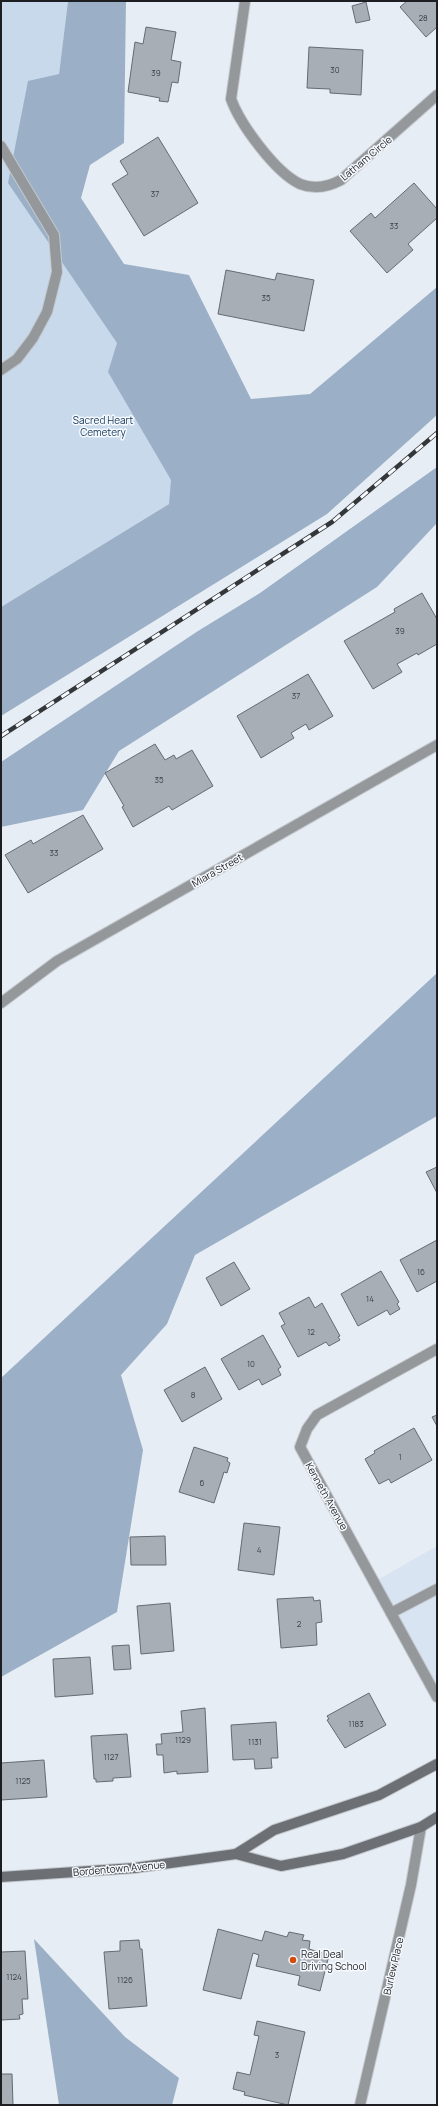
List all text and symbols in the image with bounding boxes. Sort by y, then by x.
house number: 28 [418,12,428,23]
house number: 30 [330,64,340,75]
house number: 39 [151,67,161,78]
street label: Latham Circle [337,132,395,184]
house number: 37 [151,188,159,199]
house number: 33 [390,220,398,231]
house number: 35 [261,292,271,303]
park label: Sacred Heart Cemetery [73,413,133,439]
house number: 39 [395,625,405,636]
house number: 37 [292,690,300,701]
house number: 35 [154,774,164,785]
house number: 33 [50,847,58,858]
street label: Miara Street [189,850,245,890]
house number: 16 [417,1266,425,1277]
house number: 14 [366,1293,374,1304]
house number: 12 [307,1326,315,1337]
house number: 10 [247,1358,255,1369]
house number: 8 [191,1389,196,1400]
house number: 1 [398,1451,402,1462]
street label: Kenneth Avenue [303,1460,351,1532]
house number: 6 [200,1477,205,1488]
house number: 4 [257,1544,262,1555]
house number: 2 [297,1618,302,1629]
house number: 1183 [348,1718,364,1729]
house number: 1129 [175,1734,191,1745]
house number: 1131 [248,1736,262,1747]
house number: 1127 [104,1751,118,1762]
house number: 1125 [15,1775,31,1786]
street label: Bordentown Avenue [72,1857,166,1879]
street label: Burlew Place [380,1936,406,1996]
place label: Real Deal Driving School [301,1947,367,1973]
marker: Real Deal Driving School [288,1955,298,1965]
house number: 1124 [6,1971,22,1982]
house number: 1126 [117,1974,133,1985]
house number: 3 [275,2049,279,2060]

